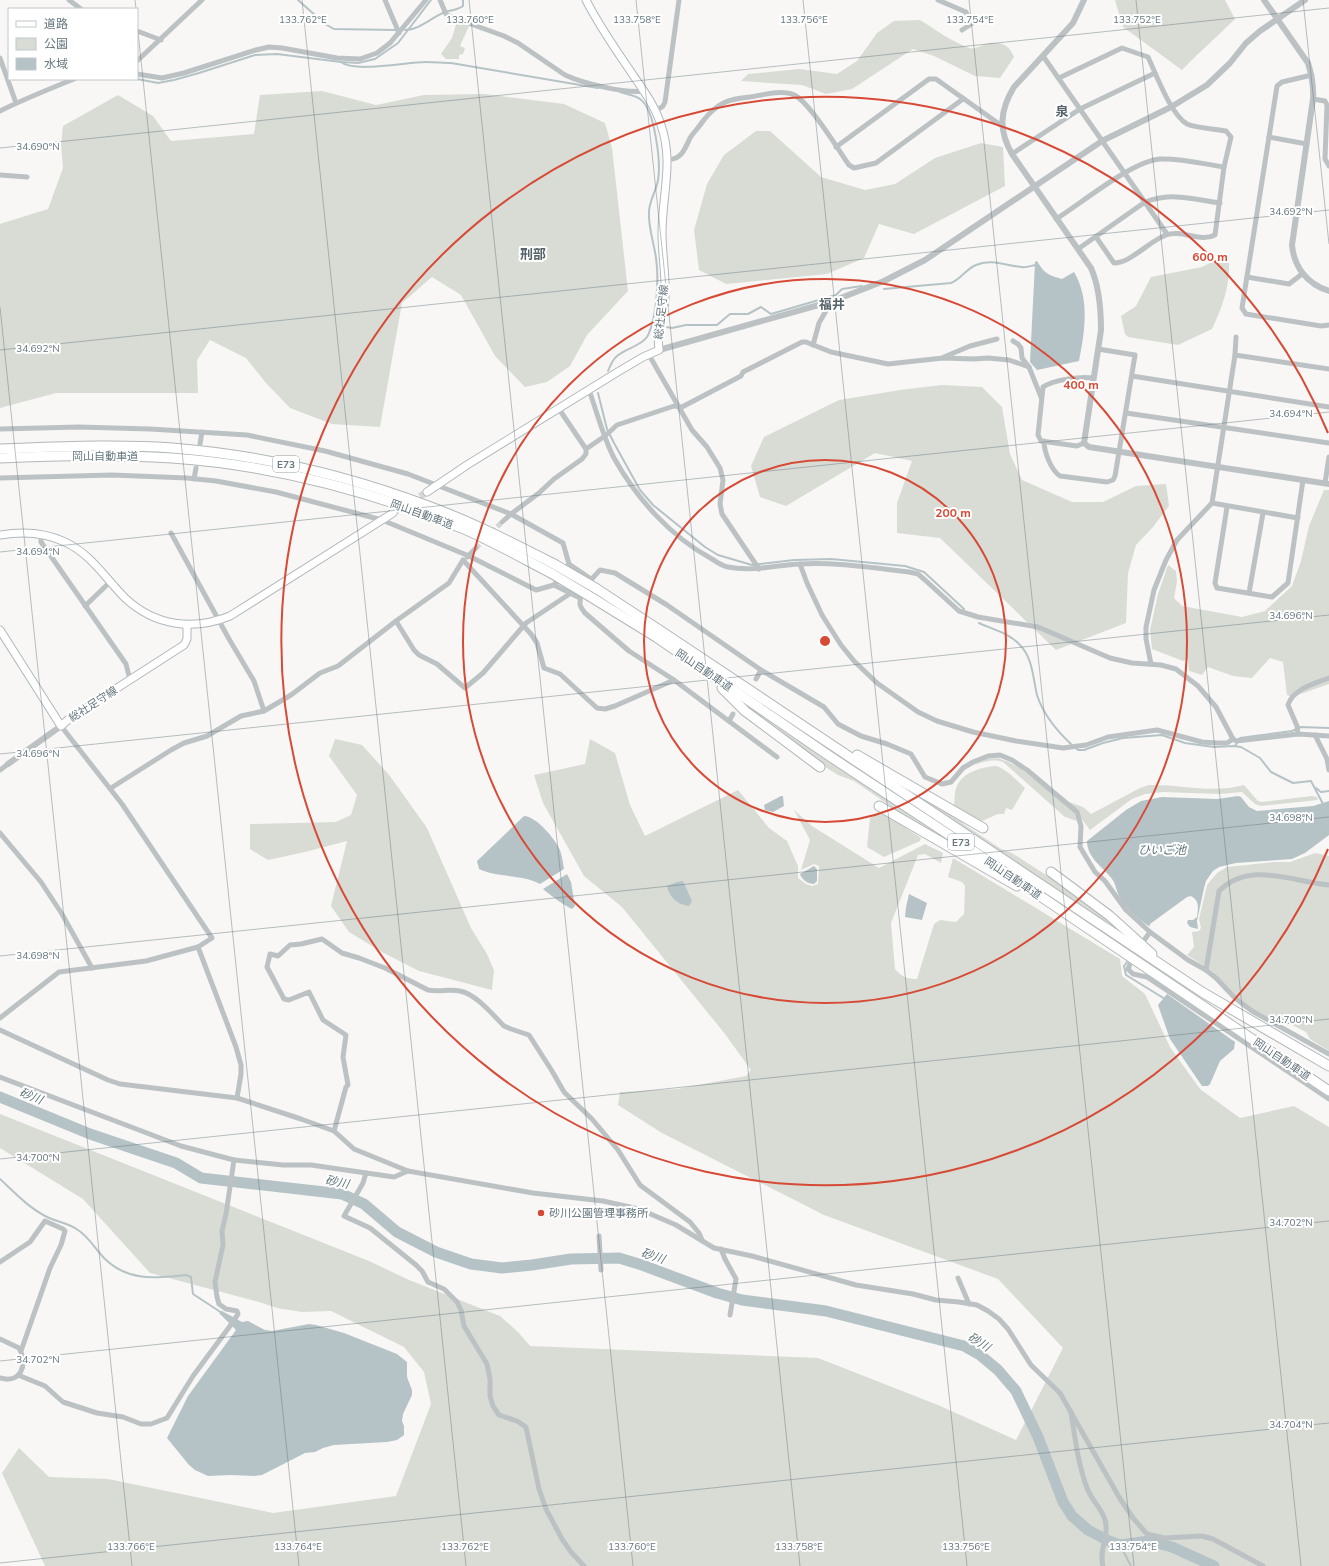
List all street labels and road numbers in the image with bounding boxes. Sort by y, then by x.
street label: 総社足守線 [651,284,672,340]
street label: 岡山自動車道 [72,449,138,464]
road number: E73 [273,456,299,472]
street label: 岡山自動車道 [388,496,455,533]
street label: 岡山自動車道 [672,646,735,695]
street label: 総社足守線 [66,683,120,726]
road number: E73 [948,834,974,850]
street label: 岡山自動車道 [981,854,1044,903]
street label: 岡山自動車道 [1250,1035,1313,1084]

